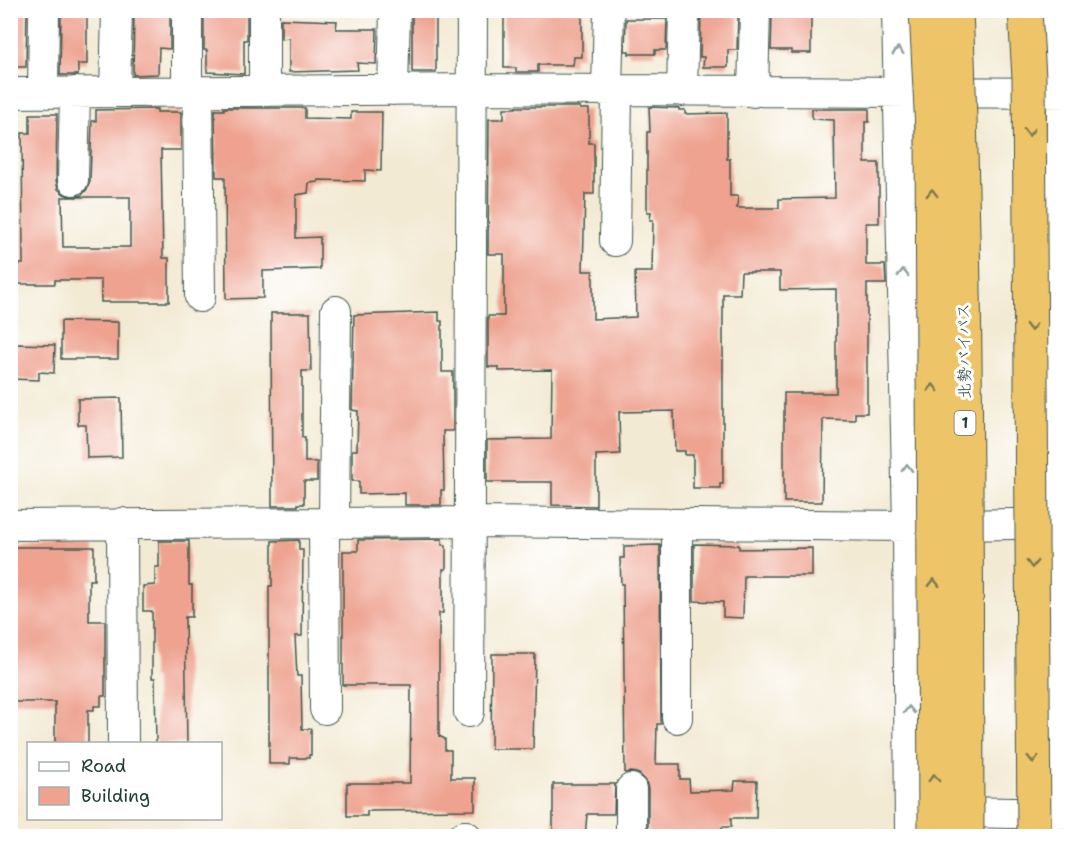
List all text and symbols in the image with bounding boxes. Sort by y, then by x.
one-way arrow [892,46,904,55]
one-way arrow [1023,127,1035,136]
one-way arrow [926,189,938,198]
one-way arrow [897,268,909,277]
street label: 北勢バイパス [953,303,975,399]
one-way arrow [1025,322,1037,331]
one-way arrow [927,384,939,393]
road number: 1 [954,411,976,435]
one-way arrow [901,463,913,472]
one-way arrow [1026,559,1038,568]
one-way arrow [928,579,940,588]
one-way arrow [903,706,915,715]
legend [27,742,222,820]
text: Road [81,754,126,778]
one-way arrow [1027,754,1040,763]
one-way arrow [928,774,940,783]
text: Building [81,784,150,808]

